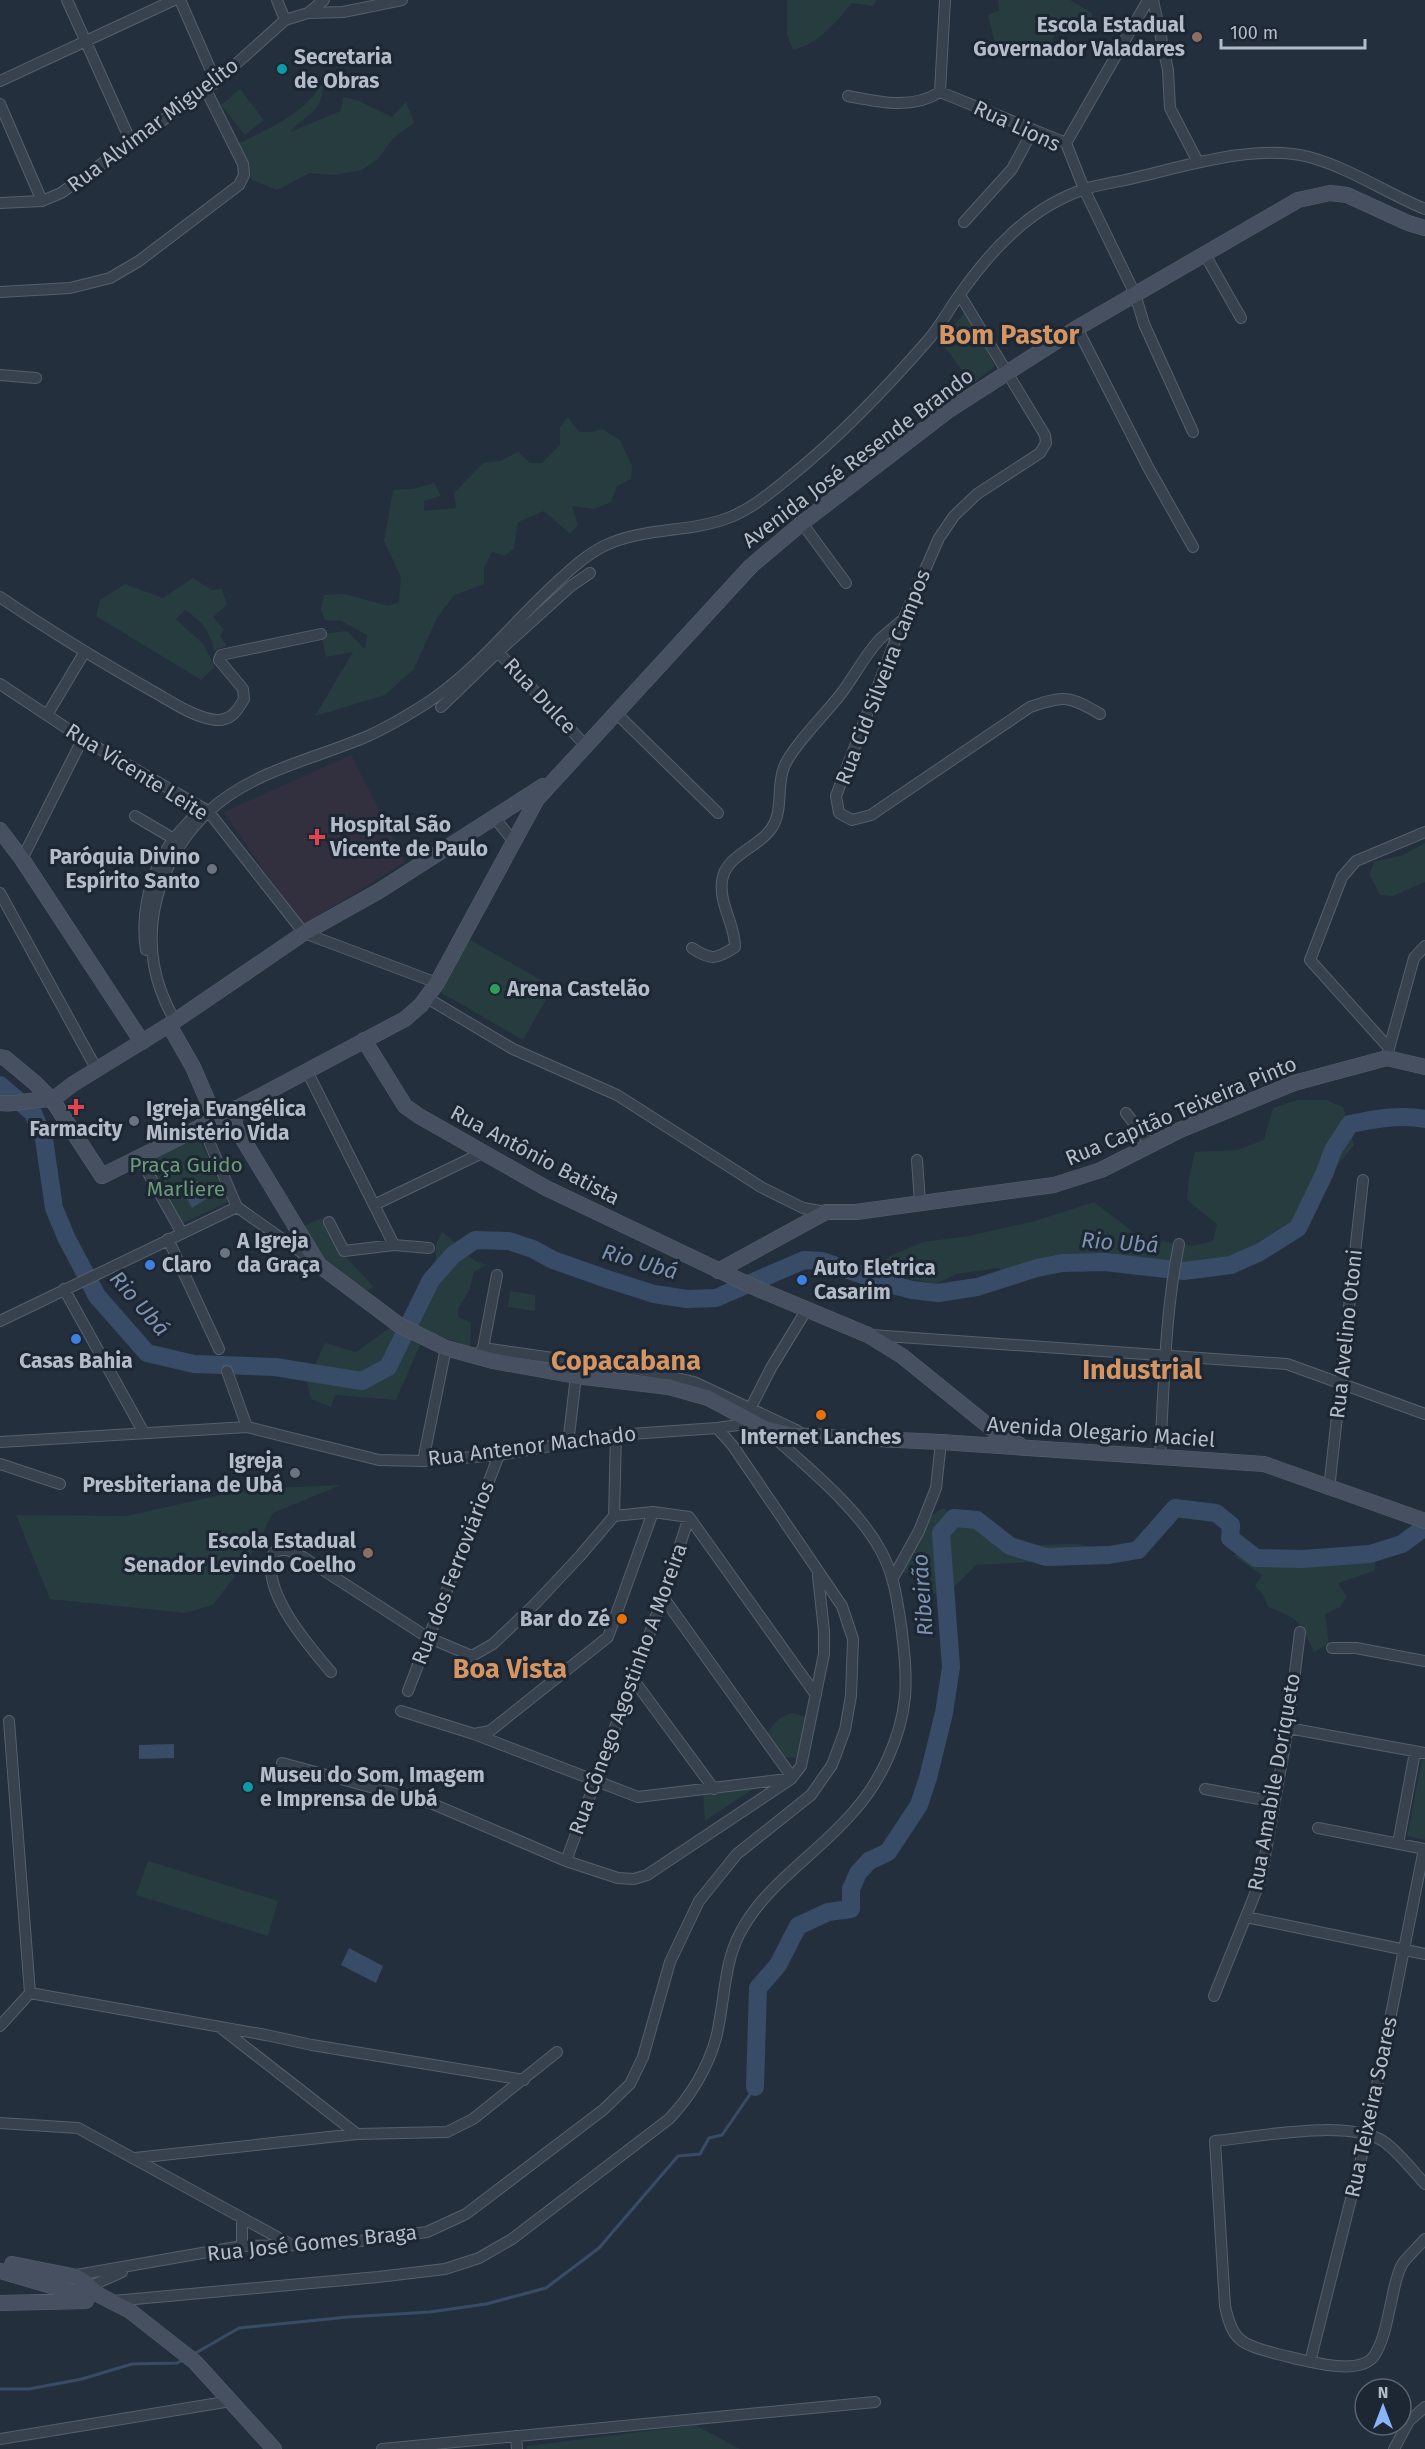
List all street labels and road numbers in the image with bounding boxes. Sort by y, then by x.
street label: Rua Alvimar Miguelito [62,52,244,198]
street label: Rua Lions [970,95,1065,157]
street label: Avenida José Resende Brando [737,363,979,553]
street label: Rua Cid Silveira Campos [830,565,936,788]
street label: Rua Dulce [498,652,582,740]
street label: Rua Vicente Leite [61,718,213,826]
street label: Rua Capitão Teixeira Pinto [1061,1050,1301,1172]
street label: Rua Antônio Batista [446,1099,624,1211]
street label: Rua Avelino Otoni [1324,1248,1368,1420]
street label: Avenida Olegario Maciel [986,1411,1216,1453]
street label: Rua Antenor Machado [426,1420,638,1472]
street label: Rua dos Ferroviários [406,1477,500,1669]
street label: Rua Cônego Agostinho A Moreira [563,1540,693,1838]
street label: Rua Amabile Doriqueto [1242,1671,1306,1893]
street label: Rua Teixeira Soares [1339,2014,1403,2200]
street label: Rua José Gomes Braga [206,2219,418,2267]

